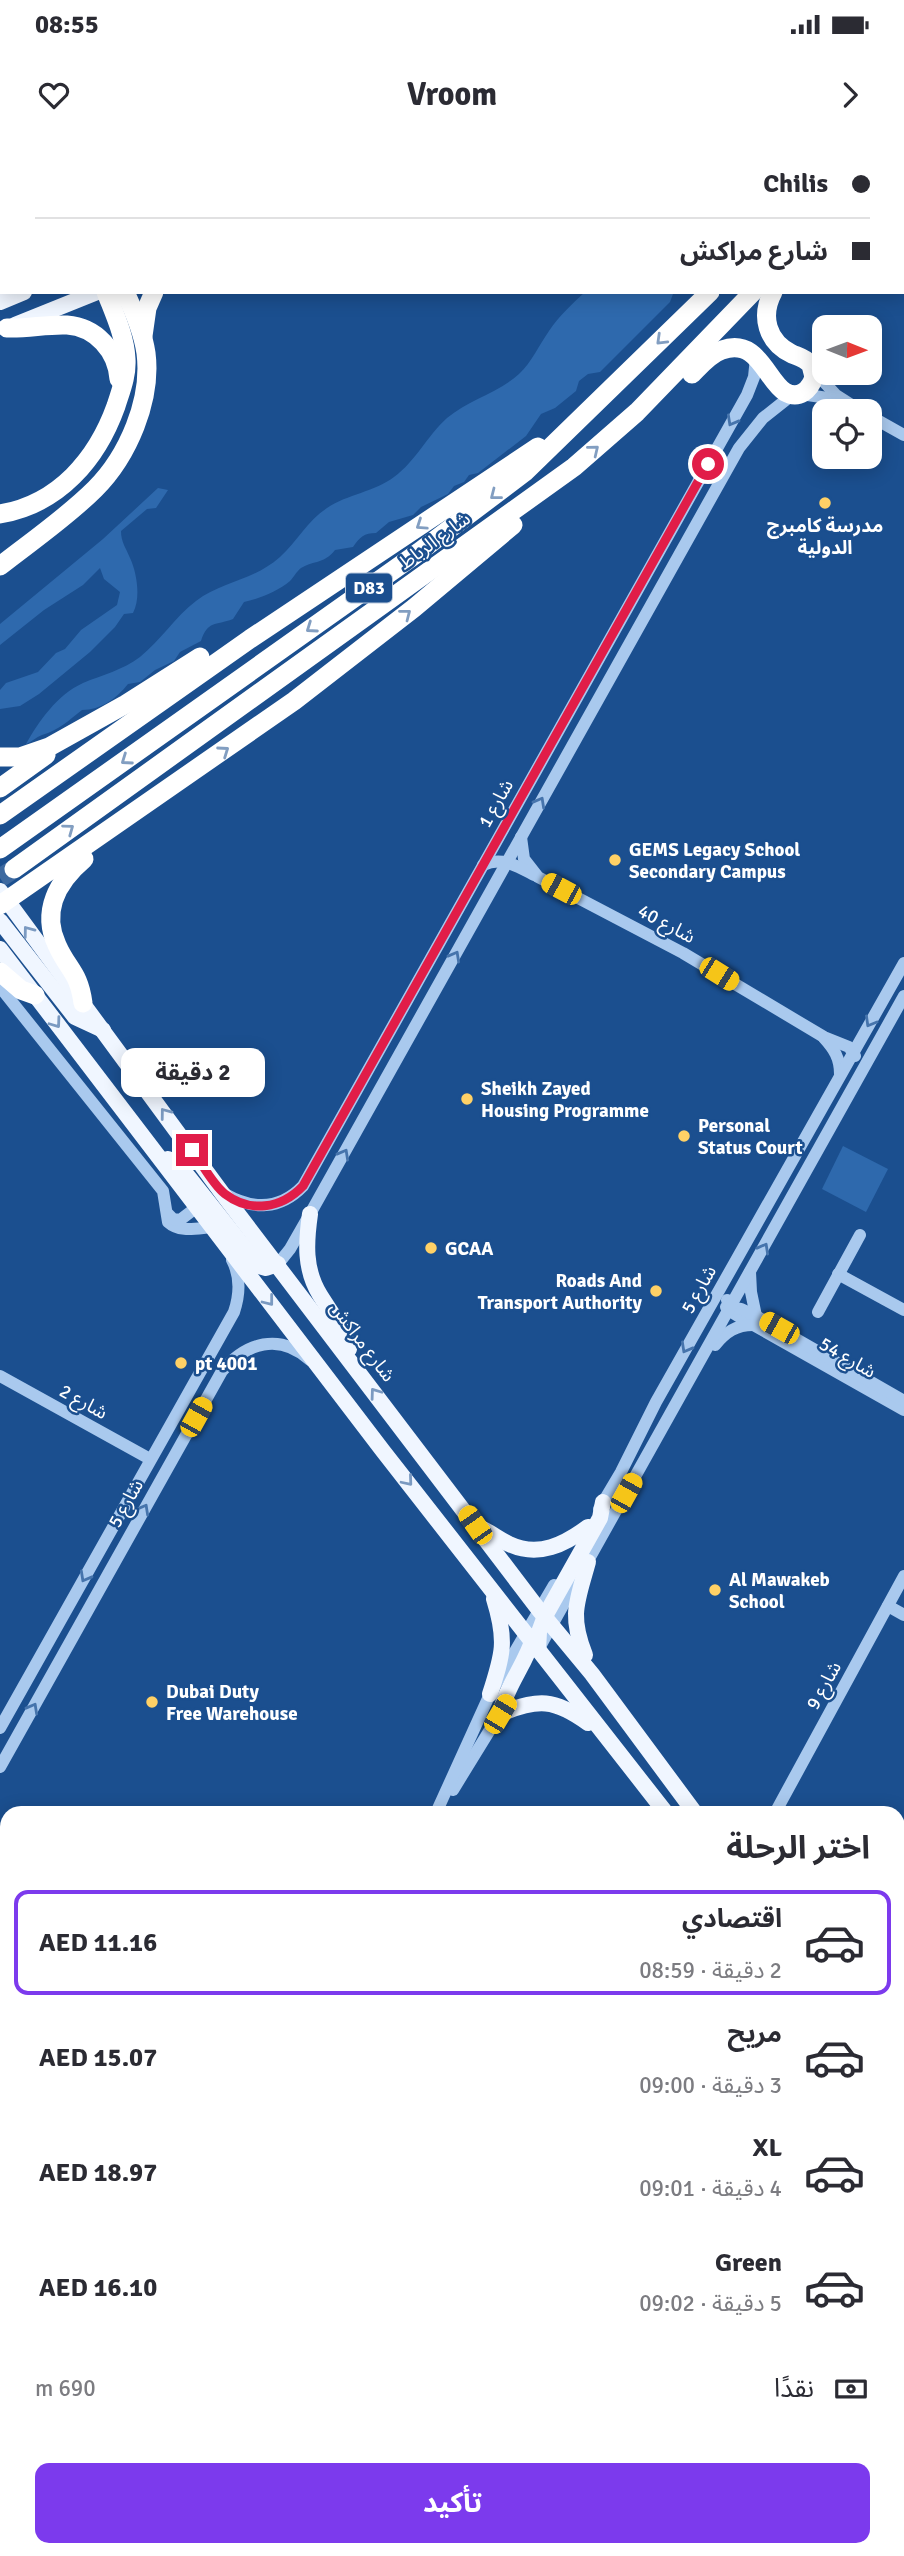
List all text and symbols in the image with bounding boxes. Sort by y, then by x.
text: 08:55 [35,9,99,41]
text: Vroom [407,75,497,114]
icon: heart [35,76,73,114]
icon: forward [831,76,869,114]
text: Chilis [763,168,828,200]
text: شارع مراكش [680,236,828,268]
north arrow [812,315,882,385]
map controls [812,315,882,469]
one-way arrow [657,331,670,344]
button: locate [812,399,882,469]
one-way arrow [727,413,740,426]
one-way arrow [586,446,599,458]
route start [692,448,724,480]
one-way arrow [491,486,503,499]
marker: مدرسة كامبرج الدولية [817,495,833,511]
street label: شارع الرباط [394,507,476,576]
place label: مدرسة كامبرج الدولية [767,514,883,560]
one-way arrow [416,516,429,529]
road number: D83 [346,574,392,602]
one-way arrow [398,610,410,623]
one-way arrow [306,620,319,633]
one-way arrow [216,747,229,759]
one-way arrow [121,752,134,764]
street label: شارع 1 [473,775,520,832]
one-way arrow [532,797,545,809]
one-way arrow [61,825,74,837]
place label: GEMS Legacy School Secondary Campus [629,838,800,884]
marker: GEMS Legacy School Secondary Campus [607,852,623,868]
car [538,870,585,908]
street label: شارع 40 [633,899,699,950]
one-way arrow [24,926,37,939]
one-way arrow [447,950,460,963]
car [696,954,743,994]
one-way arrow [48,1015,60,1028]
one-way arrow [865,1015,878,1027]
callout: 2 دقيقة [120,1048,264,1098]
text: 2 دقيقة [155,1058,231,1087]
place label: Sheikh Zayed Housing Programme [481,1077,649,1123]
marker: Sheikh Zayed Housing Programme [459,1091,475,1107]
one-way arrow [160,1108,173,1121]
place label: Personal Status Court [698,1114,803,1160]
marker: Personal Status Court [676,1128,692,1144]
route end [176,1134,208,1166]
one-way arrow [336,1149,349,1161]
place label: GCAA [445,1237,493,1261]
marker: GCAA [423,1240,439,1256]
one-way arrow [756,1243,769,1255]
street label: شارع 5 [676,1261,723,1318]
place label: Roads And Transport Authority [478,1269,643,1315]
marker: Roads And Transport Authority [648,1283,664,1299]
one-way arrow [261,1293,274,1305]
street label: شارع مراكش [323,1297,400,1387]
car [756,1309,803,1347]
street label: شارع 54 [814,1332,880,1385]
one-way arrow [681,1341,694,1354]
place label: pt 4001 [195,1352,258,1376]
marker: pt 4001 [173,1355,189,1371]
street label: شارع 2 [55,1379,112,1426]
one-way arrow [371,1388,383,1401]
car [177,1394,216,1440]
car [607,1470,646,1516]
one-way arrow [400,1473,412,1486]
street label: شارع 5 [103,1475,150,1532]
car [455,1502,496,1548]
one-way arrow [136,1504,149,1516]
place label: Al Mawakeb School [729,1568,830,1614]
one-way arrow [80,1570,93,1583]
marker: Al Mawakeb School [707,1582,723,1598]
street label: شارع 9 [801,1657,848,1714]
place label: Dubai Duty Free Warehouse [166,1680,298,1726]
car [481,1691,520,1737]
marker: Dubai Duty Free Warehouse [144,1694,160,1710]
one-way arrow [25,1702,38,1715]
text: اختر الرحلة [726,1828,870,1867]
text: اقتصادي [682,1903,782,1935]
icon: car [803,1911,866,1974]
text: AED 11.16 [39,1927,157,1959]
text: 2 دقيقة · 08:59 [639,1956,782,1985]
text: مريح [727,2018,782,2050]
icon: car [803,2026,866,2089]
text: AED 15.07 [39,2042,157,2074]
text: 3 دقيقة · 09:00 [639,2071,782,2100]
text: XL [752,2132,782,2164]
icon: car [803,2141,866,2204]
text: AED 18.97 [39,2157,157,2189]
text: 4 دقيقة · 09:01 [639,2174,782,2203]
text: Green [715,2247,782,2279]
icon: car [803,2256,866,2319]
text: AED 16.10 [39,2272,157,2304]
text: 5 دقيقة · 09:02 [639,2289,782,2318]
icon: cash [832,2370,870,2408]
text: نقدًا [774,2373,814,2405]
text: 690 m [35,2374,96,2403]
button: تأكيد [35,2463,870,2543]

